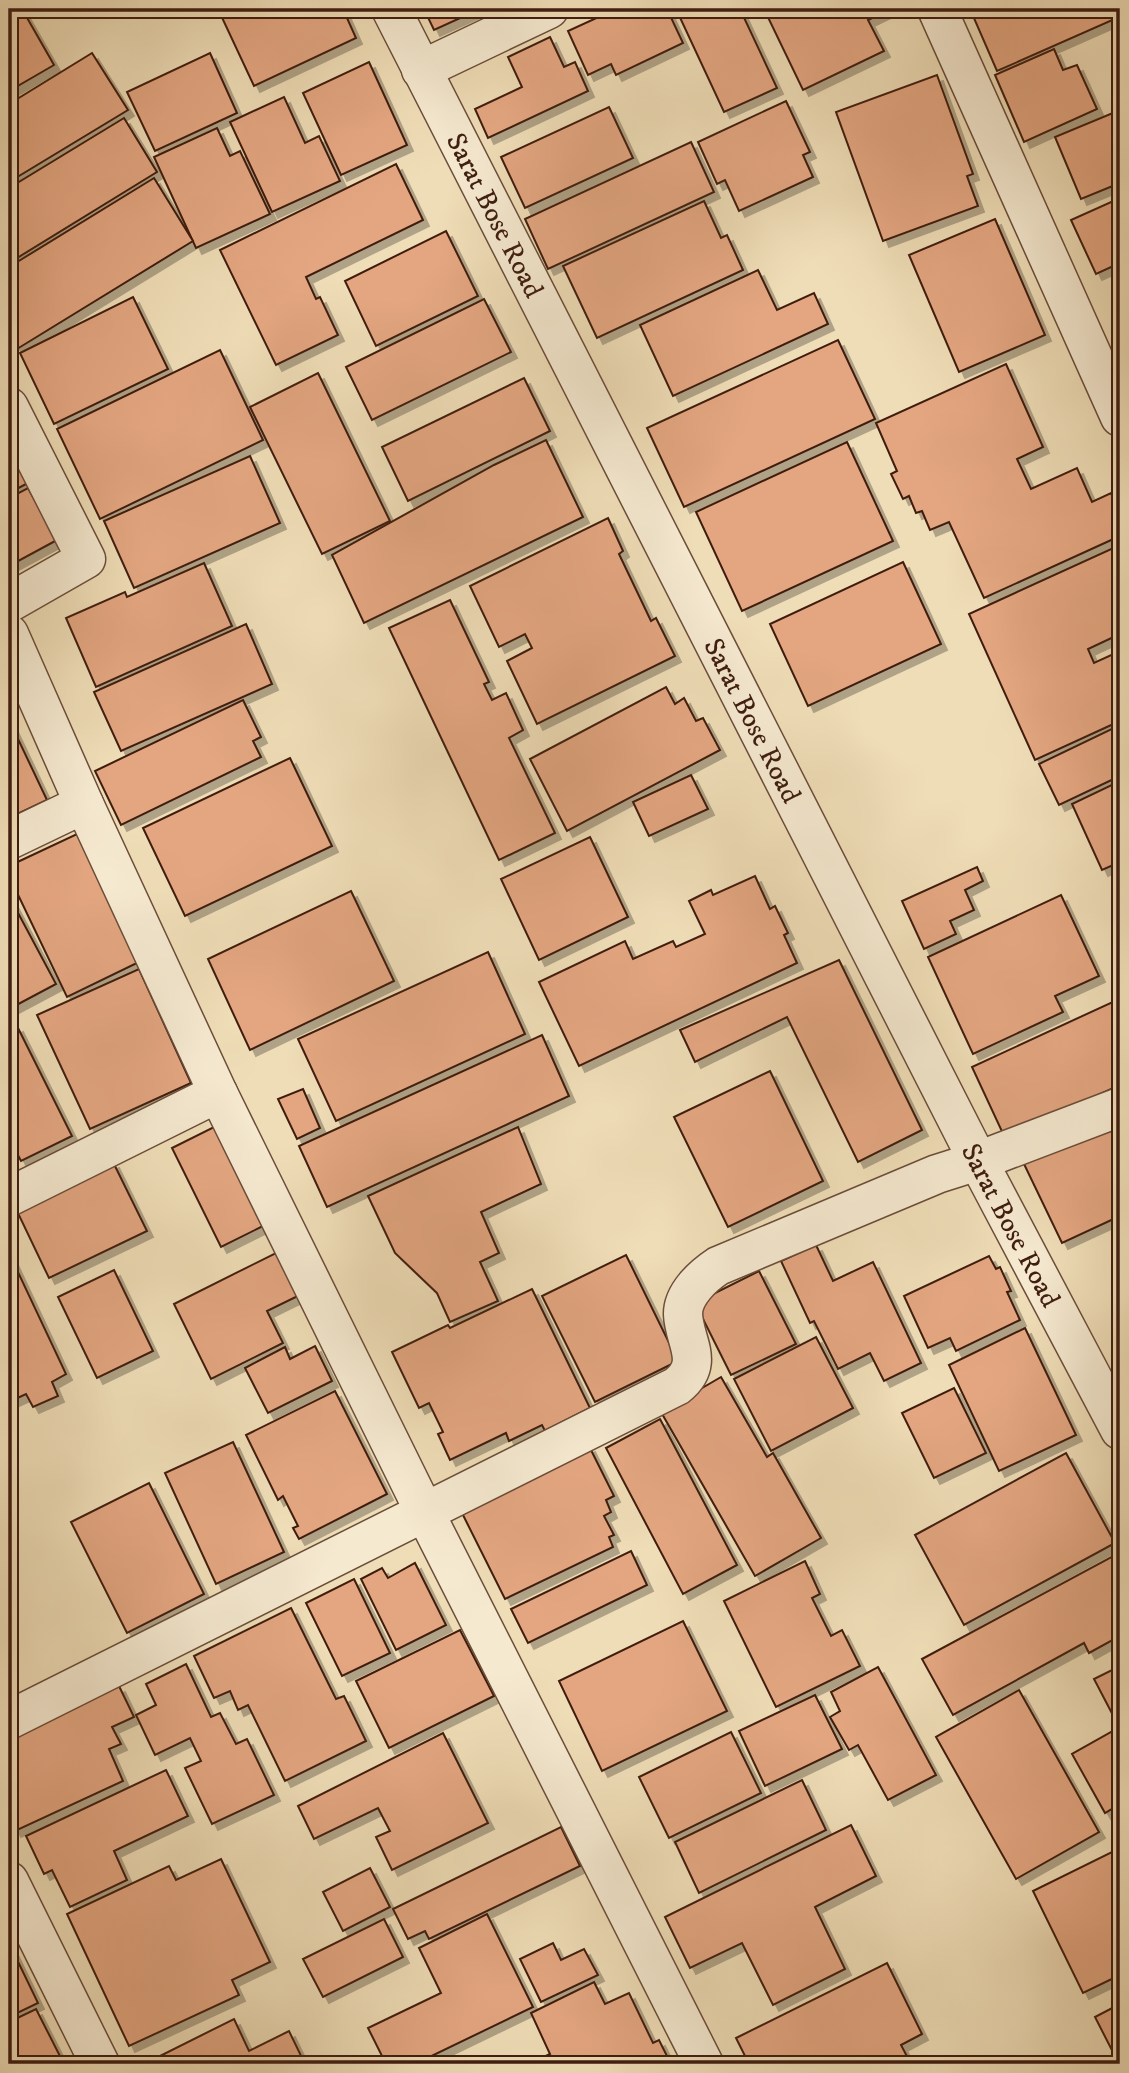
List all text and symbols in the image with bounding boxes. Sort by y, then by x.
street label: Sarat Bose Road [438,127,551,304]
street label: Sarat Bose Road [695,632,808,809]
street label: Sarat Bose Road [953,1138,1068,1313]

